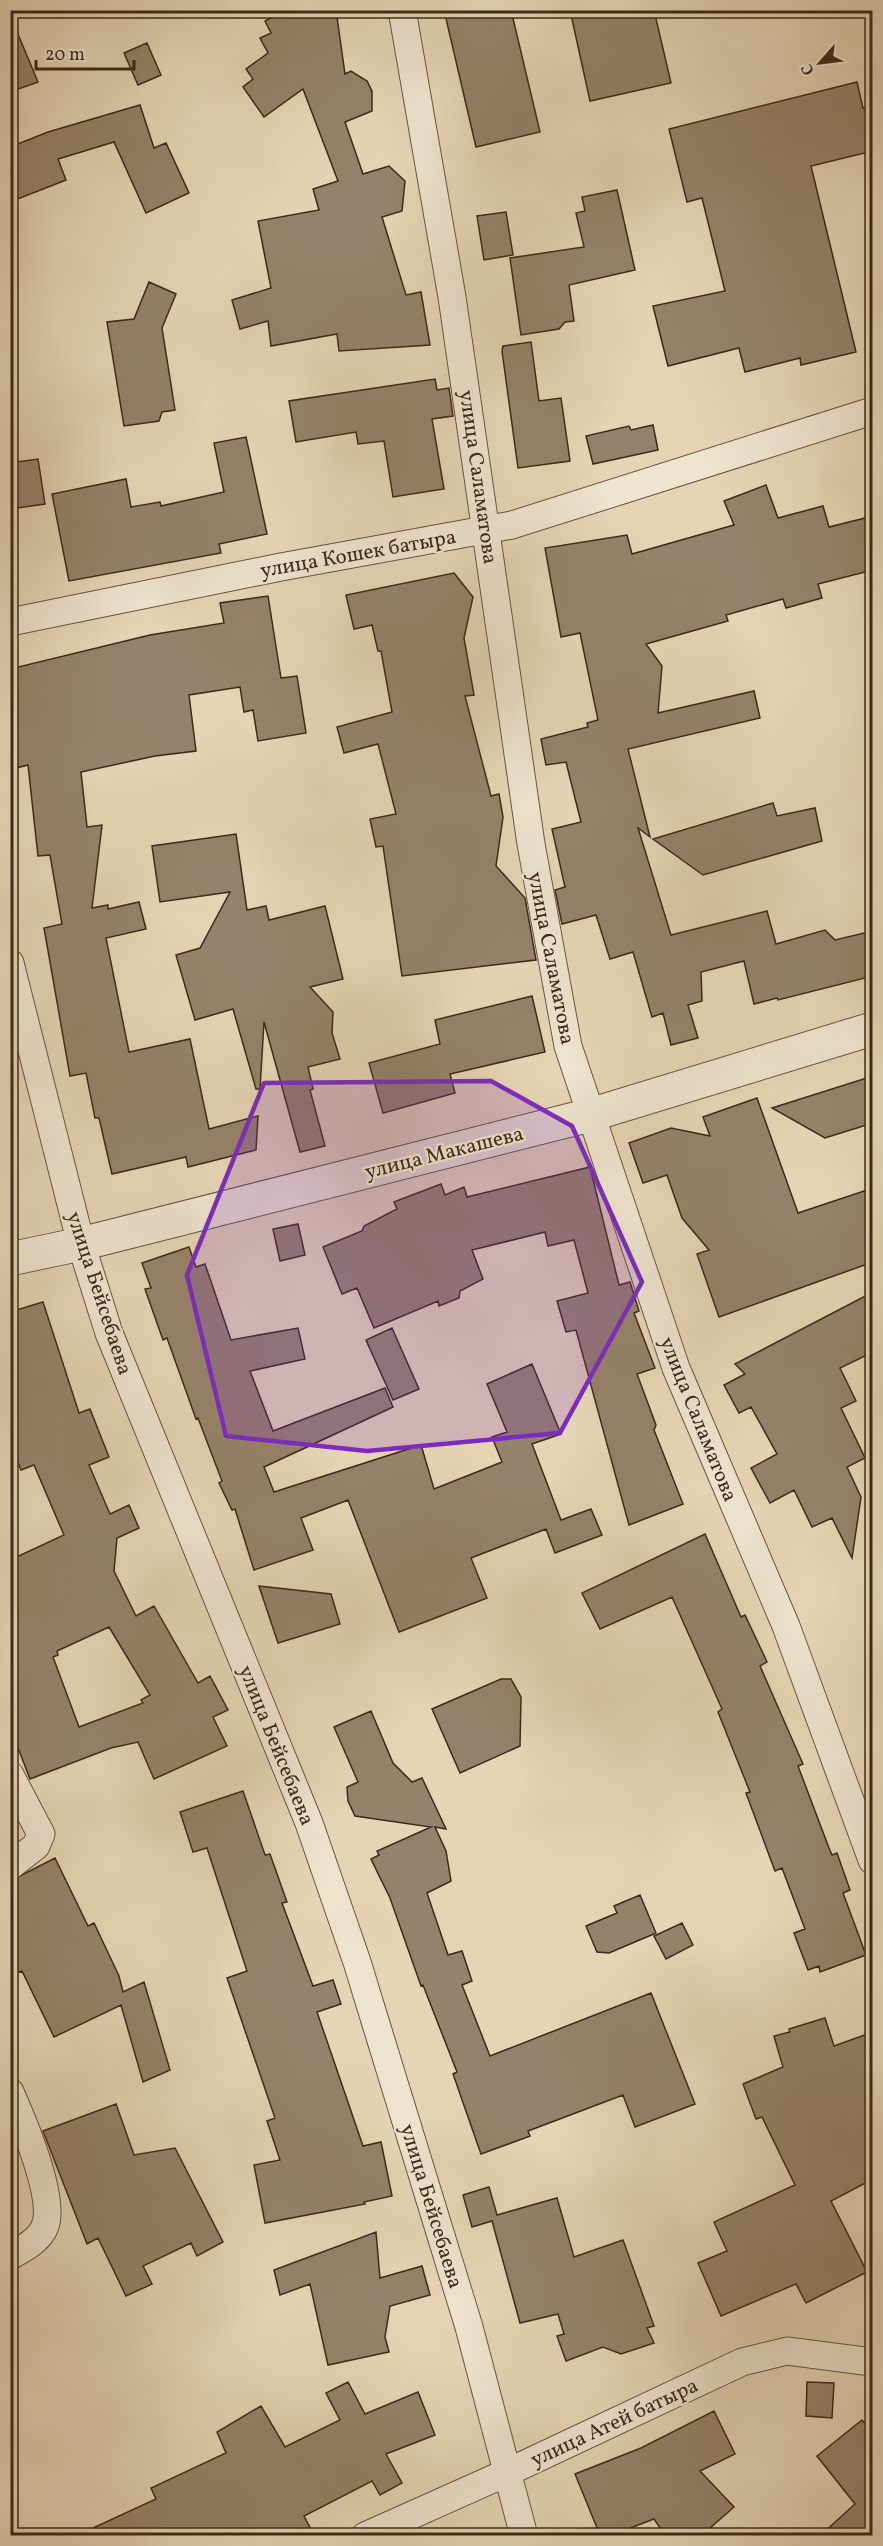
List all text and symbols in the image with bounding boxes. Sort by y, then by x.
scale bar [36,33,134,71]
north arrow [790,33,850,93]
text: 20 m [45,43,85,68]
text: С [796,59,821,79]
street label: улица Саламатова [451,388,504,566]
street label: улица Кошек батыра [258,523,459,586]
street label: улица Саламатова [520,869,582,1047]
street label: улица Макашева [362,1120,527,1187]
street label: улица Бейсебаева [58,1208,139,1379]
street label: улица Саламатова [651,1333,744,1506]
street label: улица Бейсебаева [230,1661,321,1830]
street label: улица Бейсебаева [392,2121,469,2292]
street label: улица Атей батыра [526,2372,703,2475]

